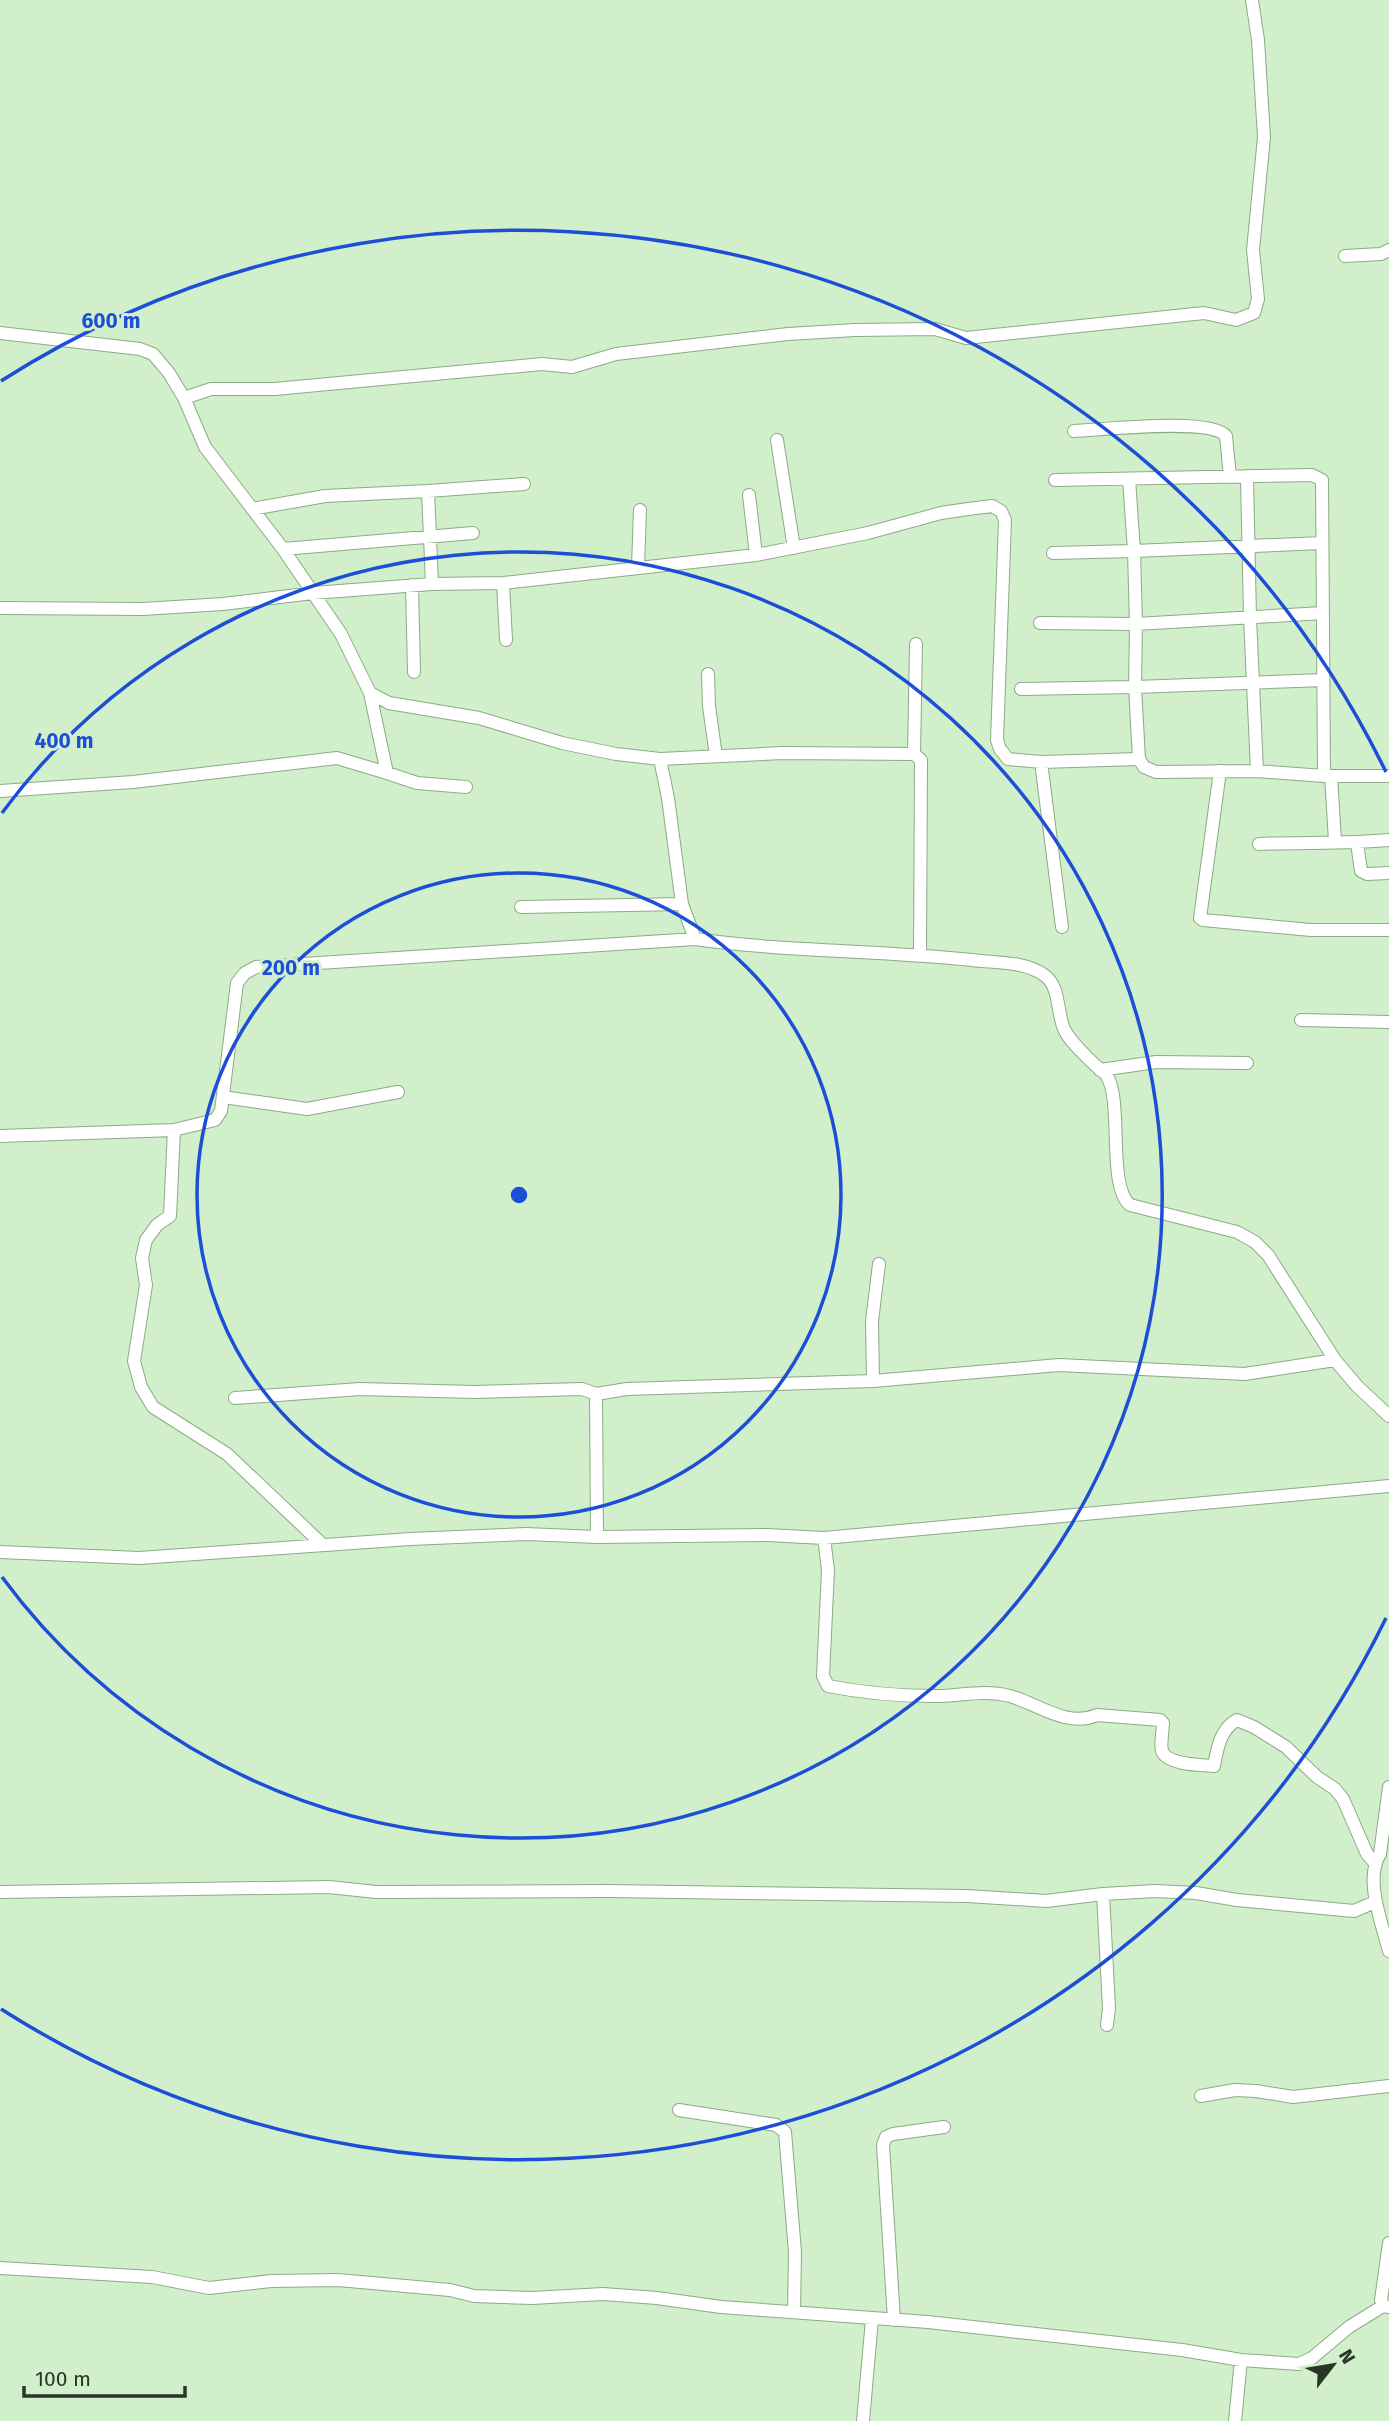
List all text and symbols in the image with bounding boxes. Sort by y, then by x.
text: 600 m [81,308,141,334]
text: 400 m [34,728,94,754]
text: 200 m [262,955,320,981]
centre of rings [507,1183,531,1207]
north arrow [1298,2330,1368,2400]
text: N [1334,2345,1360,2368]
scale bar [24,2354,186,2398]
text: 100 m [35,2366,91,2392]

